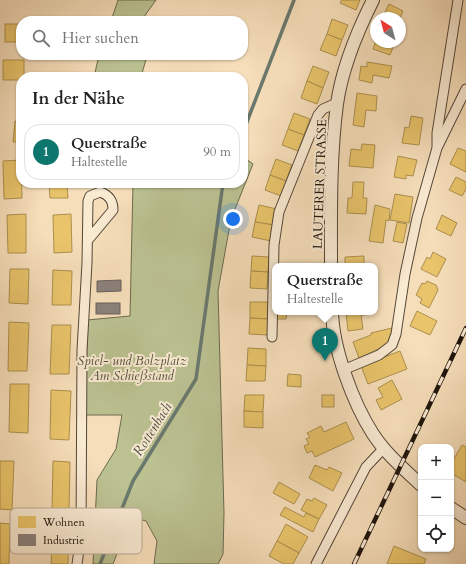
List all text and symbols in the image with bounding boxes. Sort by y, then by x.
north arrow [370,12,406,48]
search box [16,16,248,60]
icon: search [30,27,52,49]
text: Hier suchen [62,28,139,48]
text: In der Nähe [32,87,125,110]
street label: LAUTERER STRASSE [309,119,331,249]
text: Querstraße [71,133,147,153]
text: 1 [43,143,49,161]
text: 90 m [203,143,231,161]
text: Haltestelle [71,153,128,171]
your location [223,209,243,229]
popup [272,263,378,315]
text: Querstraße [287,270,363,290]
text: Haltestelle [287,290,344,308]
pin: 1 [312,328,338,361]
park label: Spiel- und Bolzplatz Am Schießstand [77,352,187,385]
water label: Rottenbach [128,399,177,460]
map controls [418,444,454,552]
button: + [418,444,454,480]
button: − [418,480,454,516]
legend [10,508,142,554]
text: Wohnen [42,515,85,530]
button: locate [418,516,454,552]
text: Industrie [43,533,84,548]

